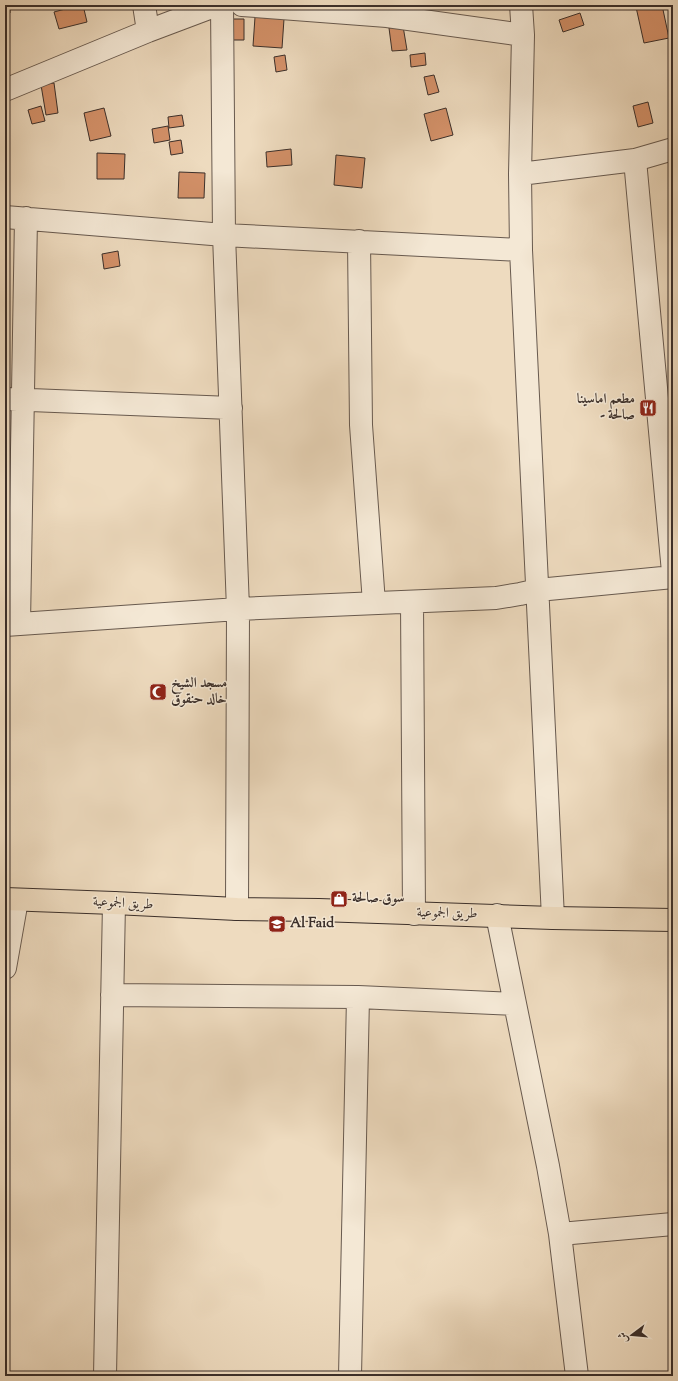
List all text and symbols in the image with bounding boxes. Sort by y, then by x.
place label: مطعم اماسينا - صالحة [577,390,635,426]
restaurant icon: مطعم اماسينا - صالحة [638,398,658,418]
place label: مسجد الشيخ خالد حنقوق [171,674,227,710]
mosque icon: مسجد الشيخ خالد حنقوق [148,682,168,702]
shop icon: سوق صالحة [329,889,349,909]
place label: سوق صالحة [352,889,405,909]
street label: طريق الجموعية [92,892,154,916]
street label: طريق الجموعية [416,903,478,925]
school or university icon: Al Faid [267,914,287,934]
place label: Al Faid [290,914,334,934]
north arrow [612,1315,652,1355]
text: ش [614,1330,633,1345]

